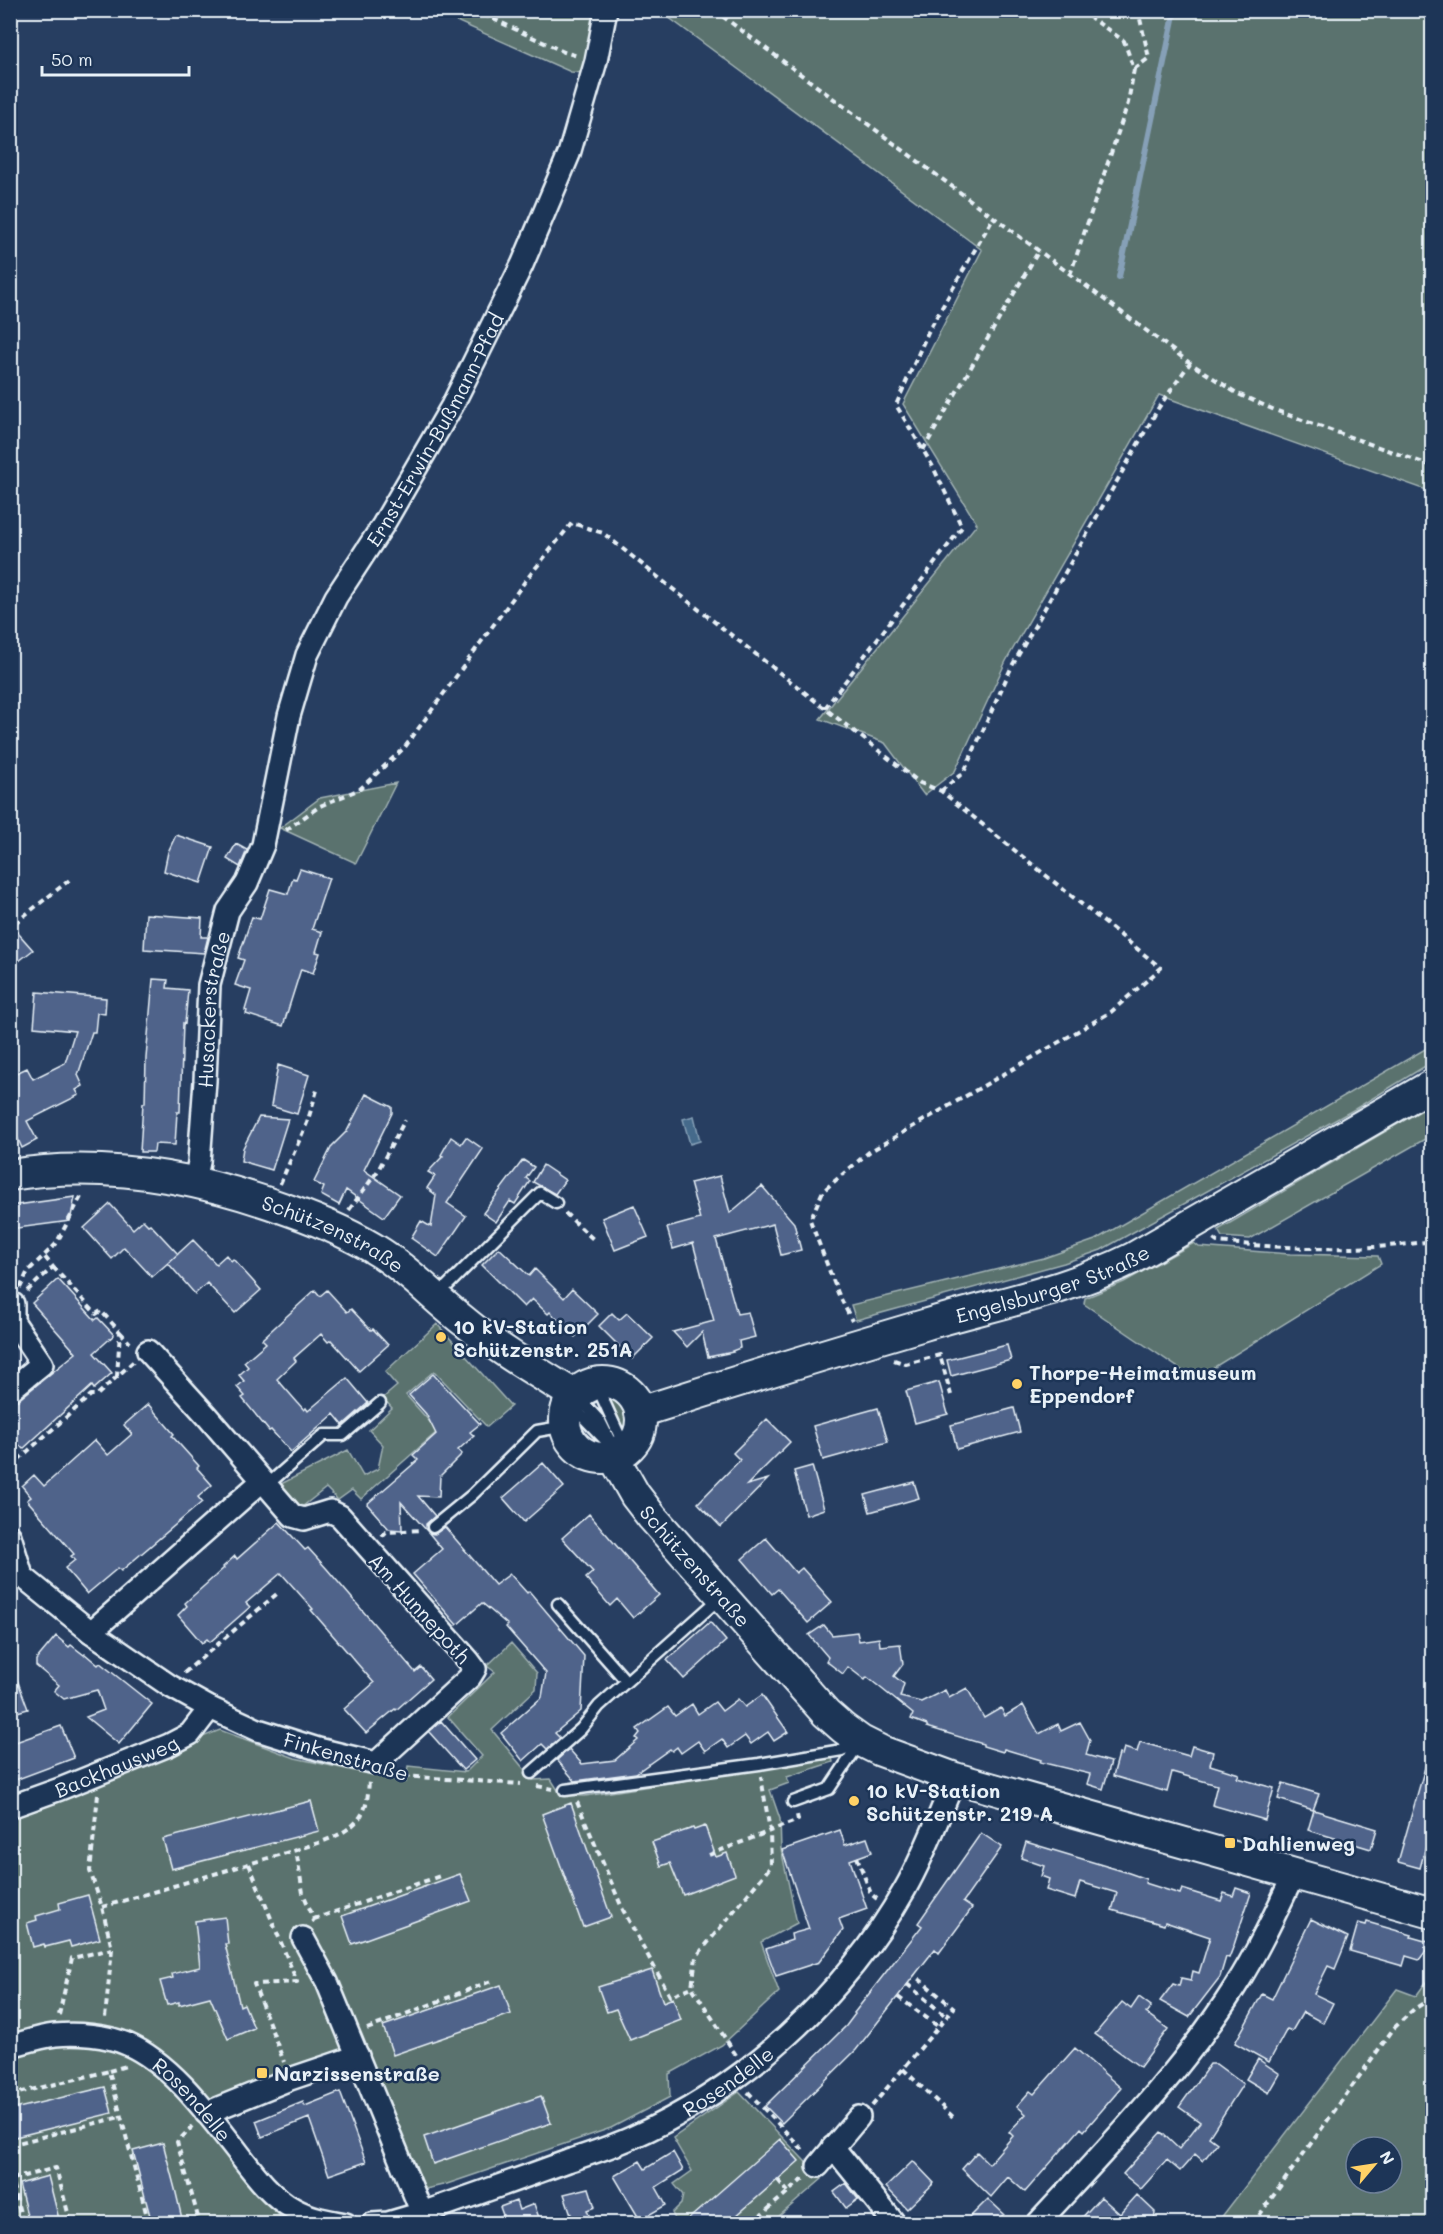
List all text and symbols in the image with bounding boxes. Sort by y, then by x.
scale bar [42,39,189,77]
text: 50 m [51,47,93,71]
street label: Ernst-Erwin-Bußmann-Pfad [360,308,509,551]
street label: Husackerstraße [192,928,235,1088]
street label: Schützenstraße [259,1189,410,1278]
street label: Engelsburger Straße [953,1238,1154,1328]
place label: 10 kV-Station Schützenstr. 251A [453,1313,633,1362]
marker: 10 kV-Station Schützenstr. 251A [434,1330,448,1344]
place label: Thorpe-Heimatmuseum Eppendorf [1029,1359,1256,1408]
marker: Thorpe-Heimatmuseum Eppendorf [1010,1377,1024,1391]
street label: Schützenstraße [634,1500,757,1632]
street label: Am Hunnepoth [363,1547,477,1669]
street label: Finkenstraße [281,1726,411,1786]
street label: Backhausweg [51,1729,183,1803]
place label: 10 kV-Station Schützenstr. 219 A [866,1777,1053,1826]
marker: 10 kV-Station Schützenstr. 219 A [847,1794,861,1808]
place label: Dahlienweg [1242,1830,1355,1856]
marker: Dahlienweg [1223,1836,1237,1850]
street label: Rosendelle [678,2040,779,2122]
street label: Rosendelle [148,2051,238,2147]
place label: Narzissenstraße [274,2060,440,2086]
marker: Narzissenstraße [255,2066,269,2080]
north arrow [1344,2135,1404,2195]
text: N [1375,2147,1400,2168]

